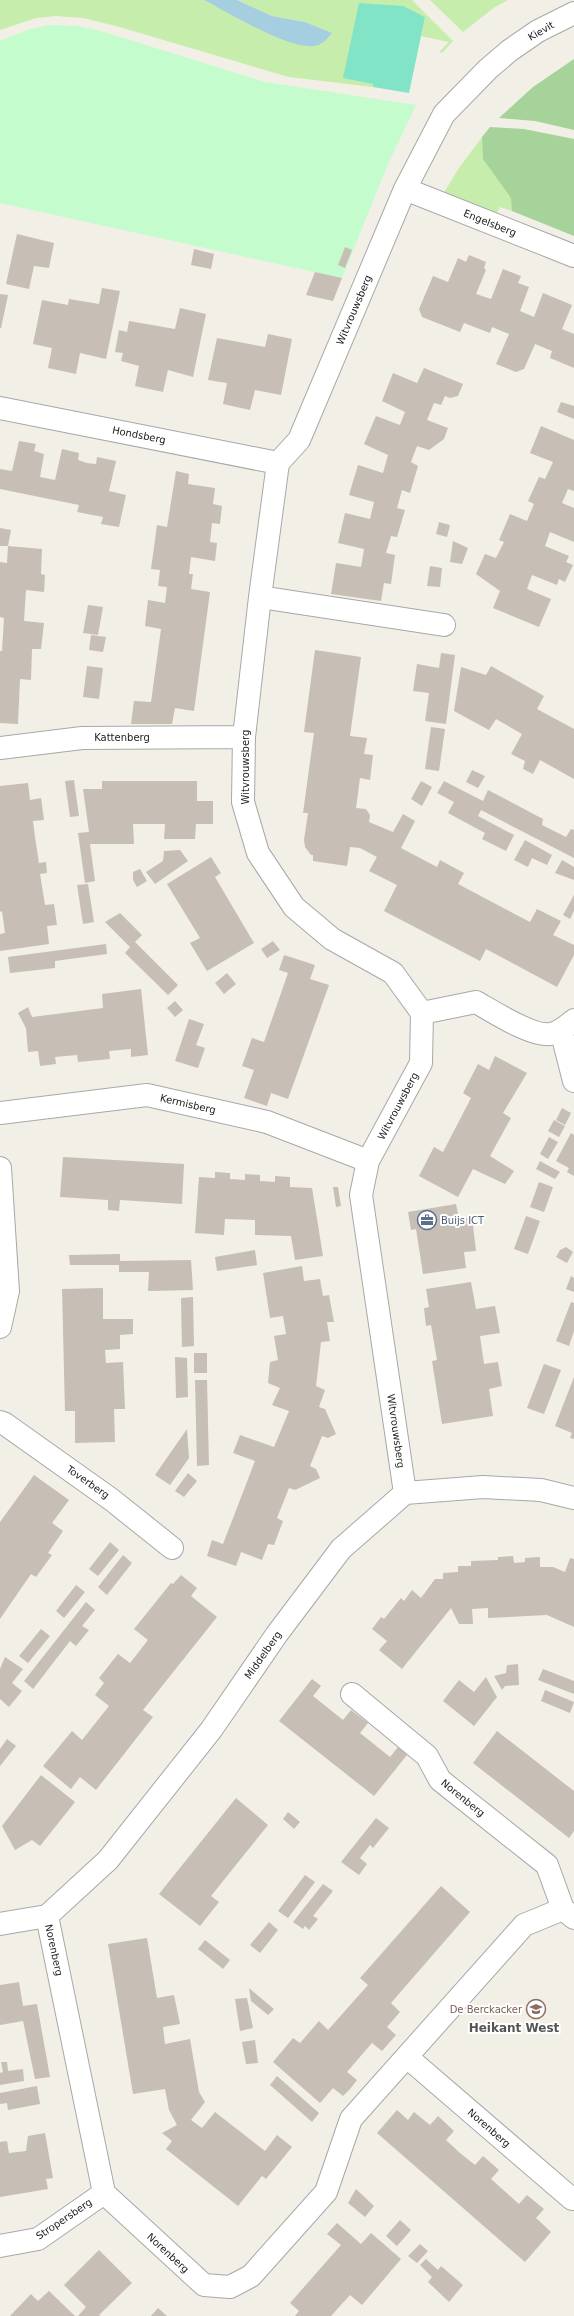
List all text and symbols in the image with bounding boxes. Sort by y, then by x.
street label: Kievit [526,19,556,43]
street label: Engelsberg [462,207,518,239]
street label: Witvrouwsberg [334,273,374,347]
street label: Hondsberg [111,424,167,446]
street label: Witvrouwsberg [240,730,251,804]
street label: Kattenberg [94,732,150,743]
street label: Witvrouwsberg [376,1070,420,1142]
street label: Kermisberg [159,1092,217,1116]
office icon: Buijs ICT [416,1209,438,1231]
place label: Buijs ICT [441,1215,485,1226]
street label: Witvrouwsberg [385,1393,407,1469]
street label: Toverberg [64,1463,111,1501]
street label: Middelberg [242,1629,284,1681]
street label: Norenberg [439,1777,487,1819]
street label: Norenberg [43,1923,65,1977]
school or university icon: De Berckacker [525,1998,547,2020]
place label: De Berckacker [450,2004,523,2015]
district label: Heikant West [469,2021,560,2035]
street label: Norenberg [465,2107,513,2149]
street label: Stropersberg [34,2196,94,2242]
street label: Norenberg [145,2231,191,2275]

